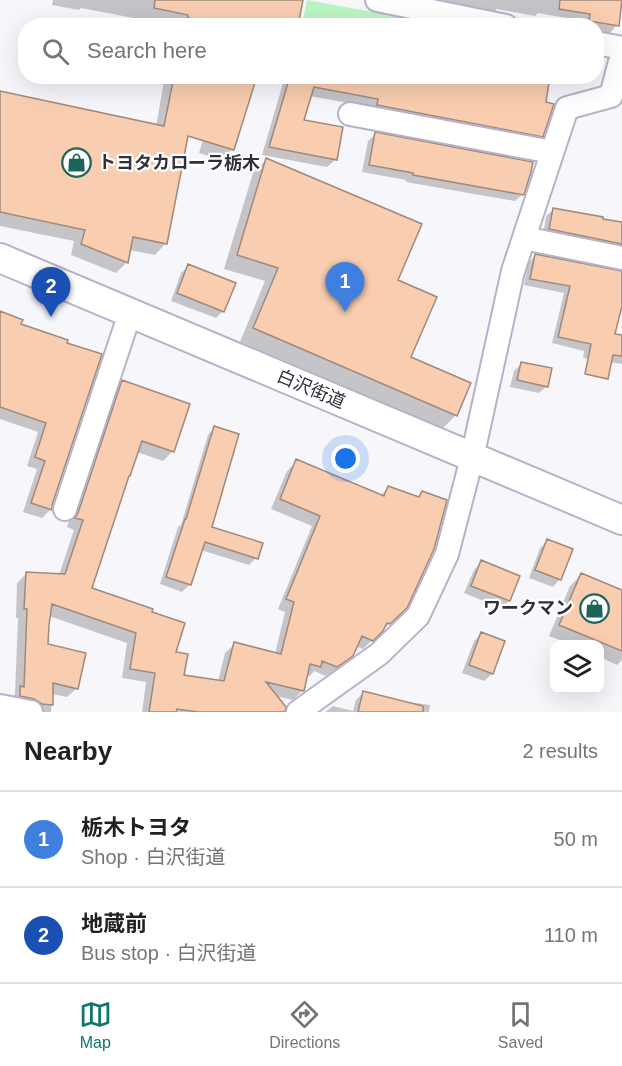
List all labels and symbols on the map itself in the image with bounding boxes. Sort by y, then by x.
shop icon: トヨタカローラ栃木 [61,147,93,179]
place label: トヨタカローラ栃木 [98,153,260,173]
pin: 1 [326,262,364,312]
pin: 2 [32,268,70,317]
street label: 白沢街道 [274,366,348,412]
your location [331,444,360,473]
shop icon: ワークマン [578,592,610,624]
place label: ワークマン [483,598,573,618]

